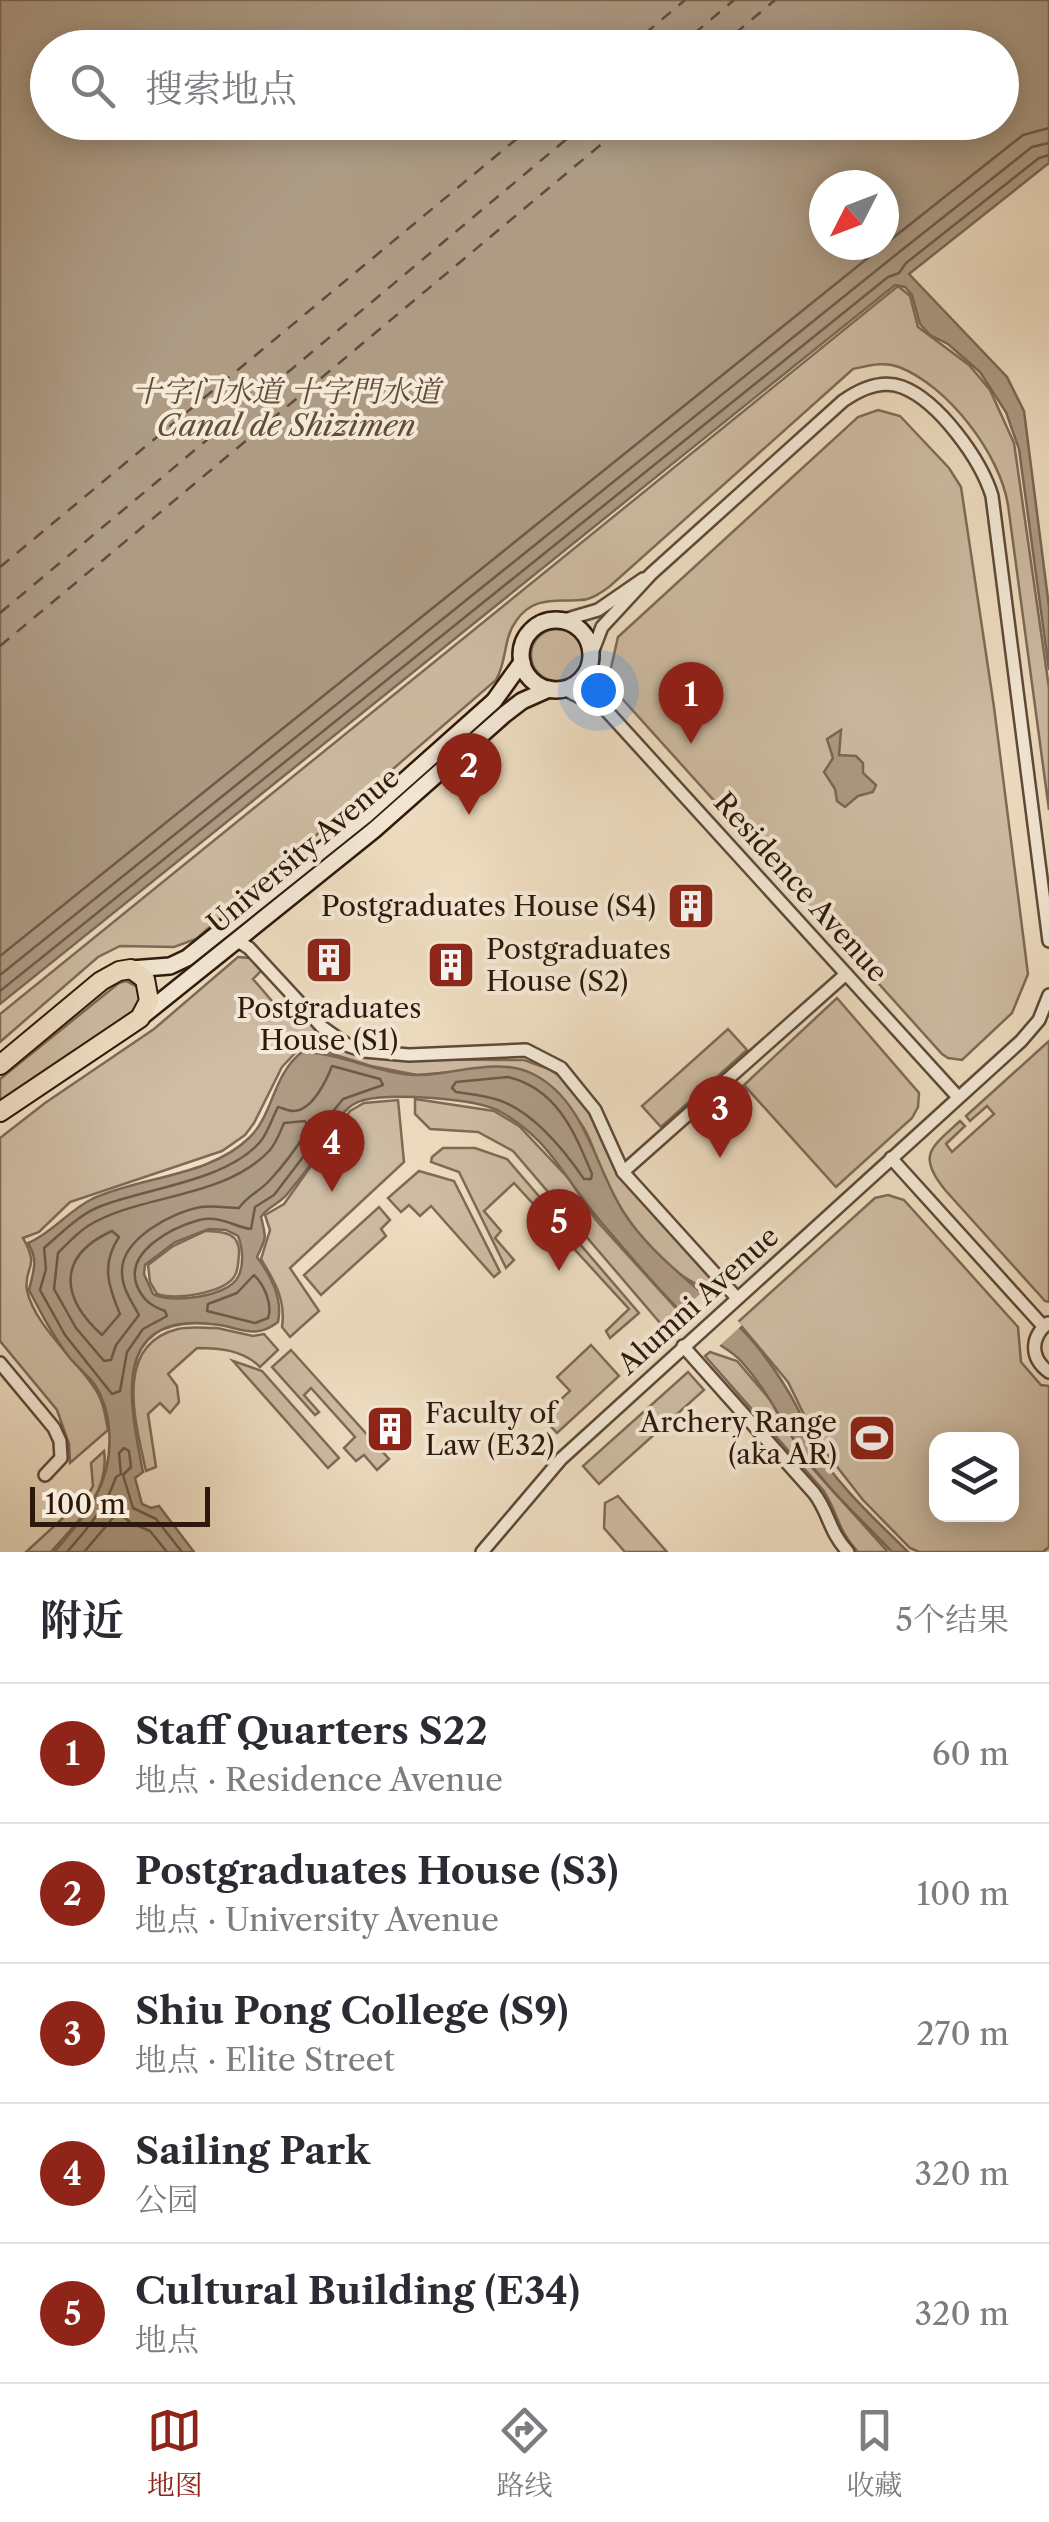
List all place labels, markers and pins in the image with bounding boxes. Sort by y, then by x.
pin: 1 [658,662,724,744]
pin: 2 [436,732,502,815]
building icon: Postgraduates House (S4) [665,880,717,932]
place label: Postgraduates House (S4) [321,889,656,923]
place label: Postgraduates House (S2) [486,932,671,998]
building icon: Postgraduates House (S1) [303,934,355,986]
building icon: Postgraduates House (S2) [425,939,477,991]
place label: Postgraduates House (S1) [237,991,421,1057]
pin: 3 [688,1076,752,1158]
pin: 4 [300,1110,364,1192]
pin: 5 [526,1188,592,1271]
place label: Faculty of Law (E32) [425,1396,559,1462]
building icon: Faculty of Law (E32) [364,1403,416,1455]
place label: Archery Range (aka AR) [639,1405,837,1471]
sports icon: Archery Range (aka AR) [846,1412,898,1464]

